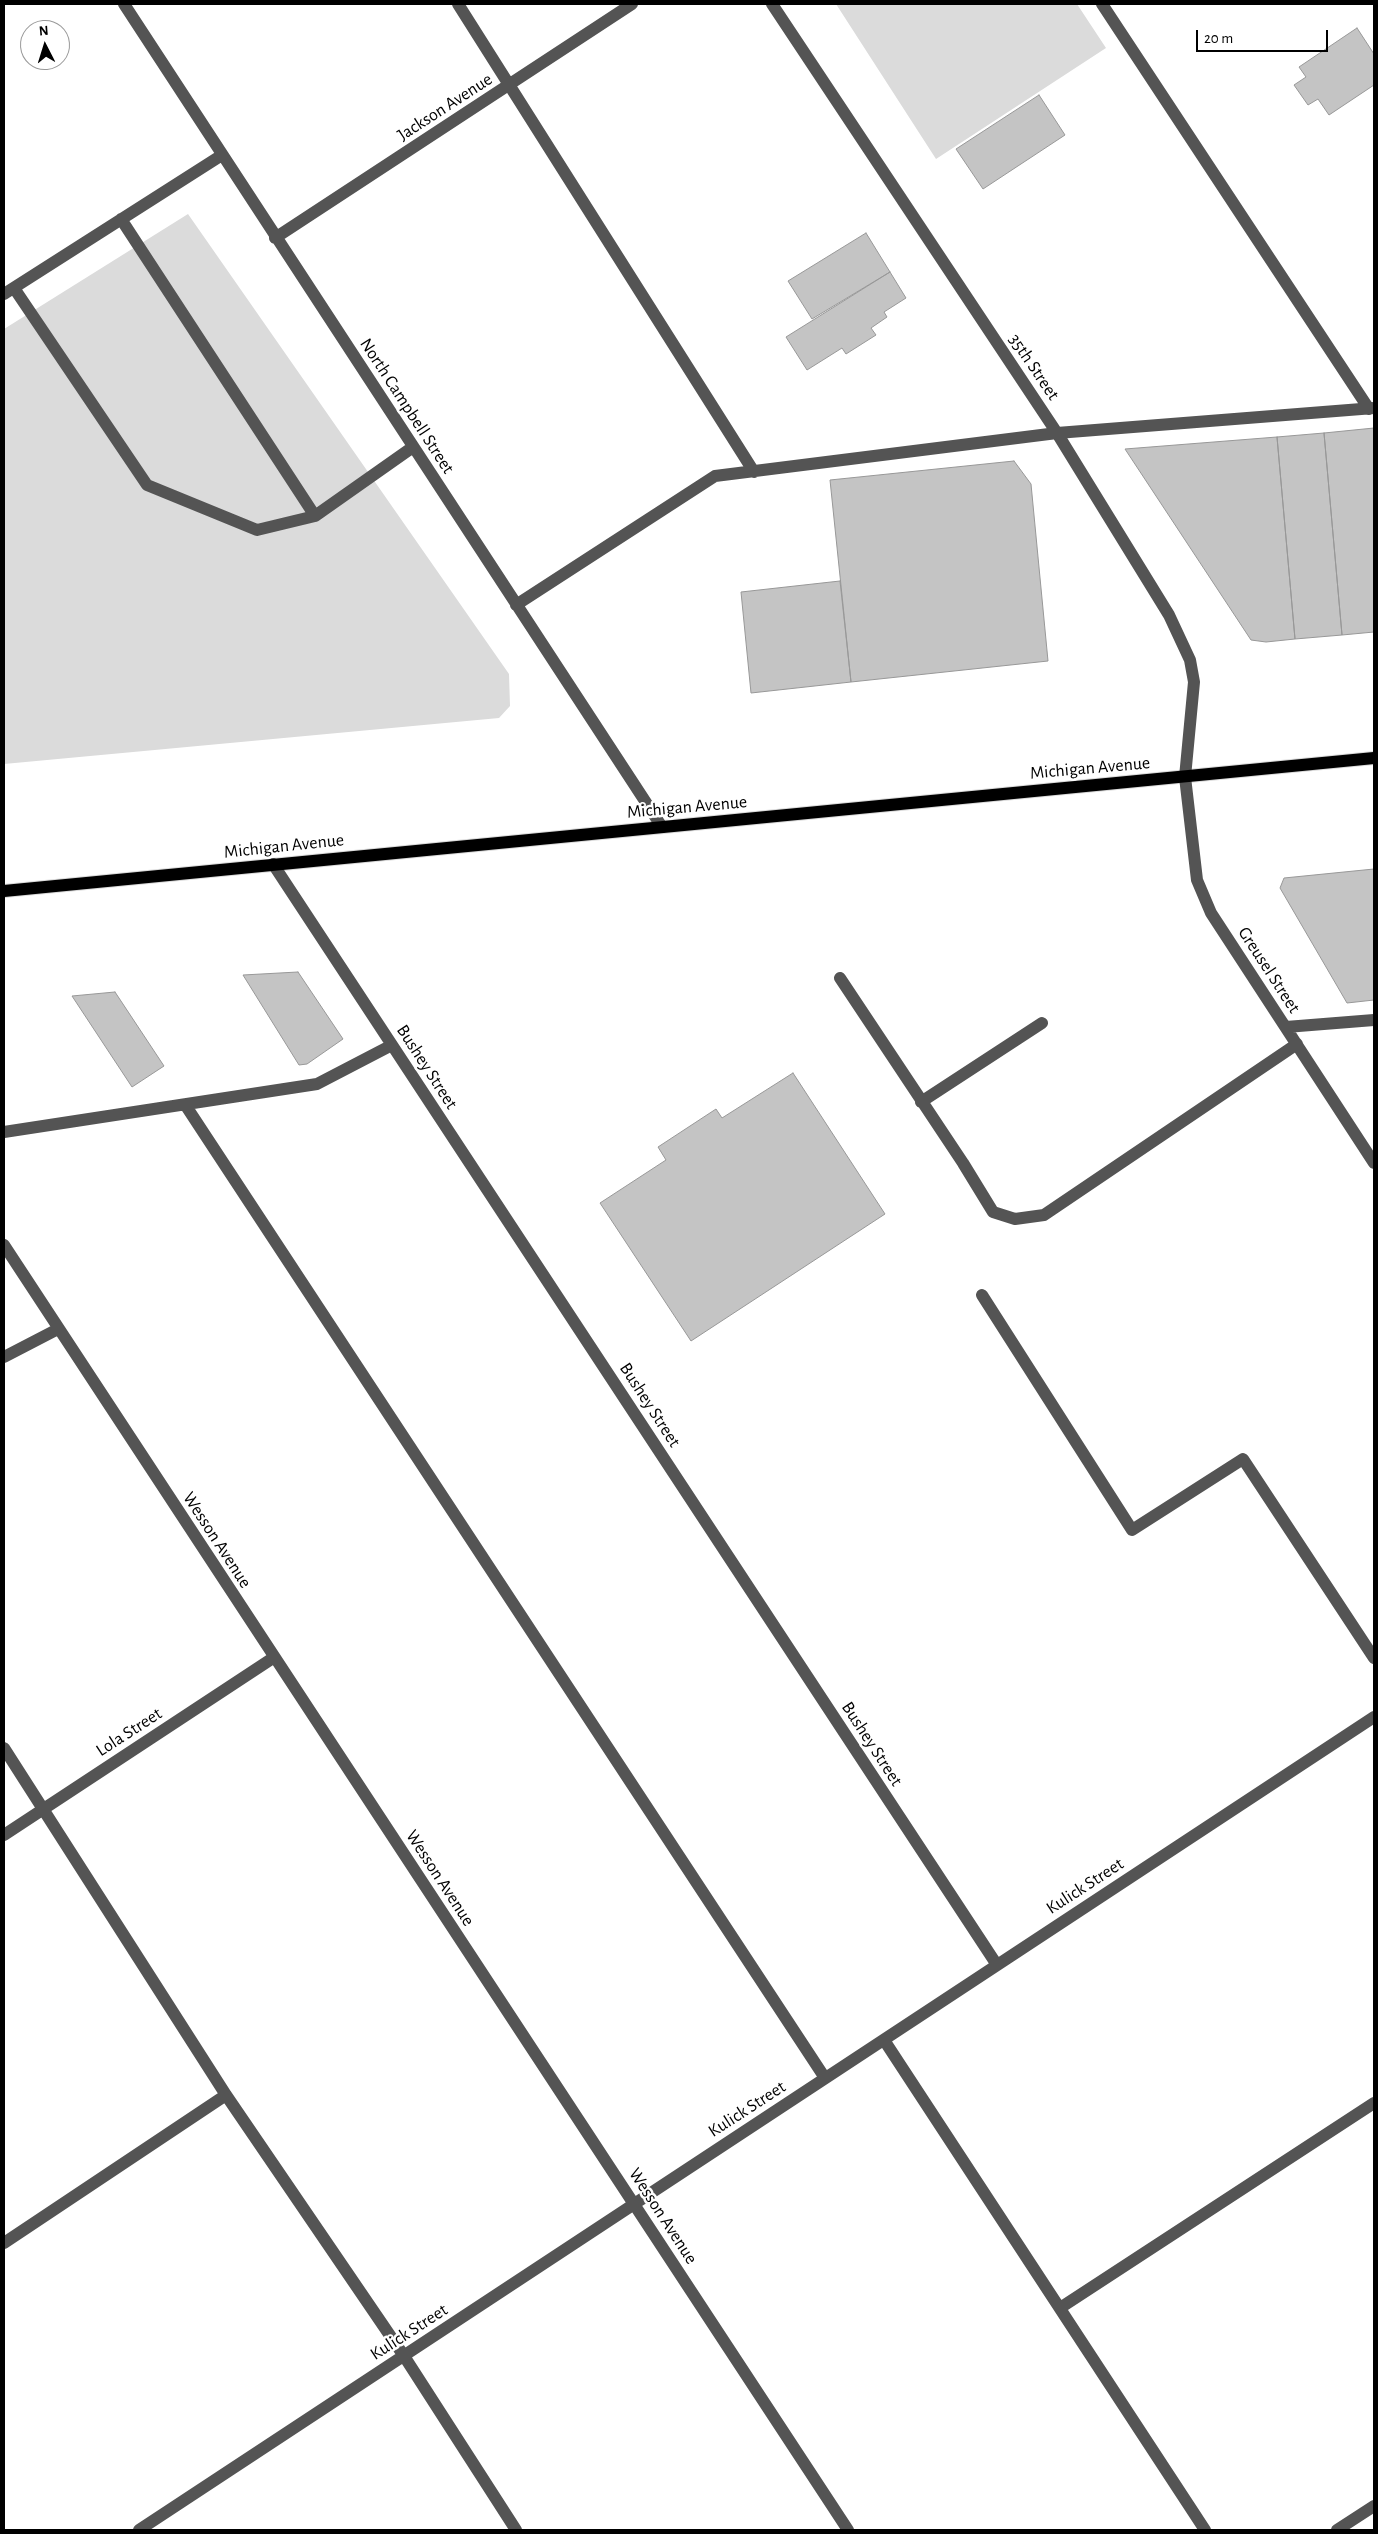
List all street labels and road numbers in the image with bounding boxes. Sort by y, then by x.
street label: Jackson Avenue [394,68,496,146]
street label: 35th Street [1004,330,1064,404]
street label: North Campbell Street [355,334,459,478]
street label: Michigan Avenue [1029,752,1151,784]
street label: Michigan Avenue [626,791,748,823]
street label: Michigan Avenue [223,829,345,863]
street label: Greusel Street [1233,923,1305,1017]
street label: Bushey Street [392,1021,462,1113]
street label: Bushey Street [615,1359,685,1451]
street label: Wesson Avenue [178,1488,256,1592]
street label: Bushey Street [837,1698,907,1790]
street label: Lola Street [92,1703,166,1761]
street label: Wesson Avenue [401,1826,479,1930]
street label: Kulick Street [1042,1853,1128,1919]
street label: Kulick Street [704,2076,790,2142]
street label: Wesson Avenue [624,2164,702,2268]
street label: Kulick Street [366,2299,452,2365]

